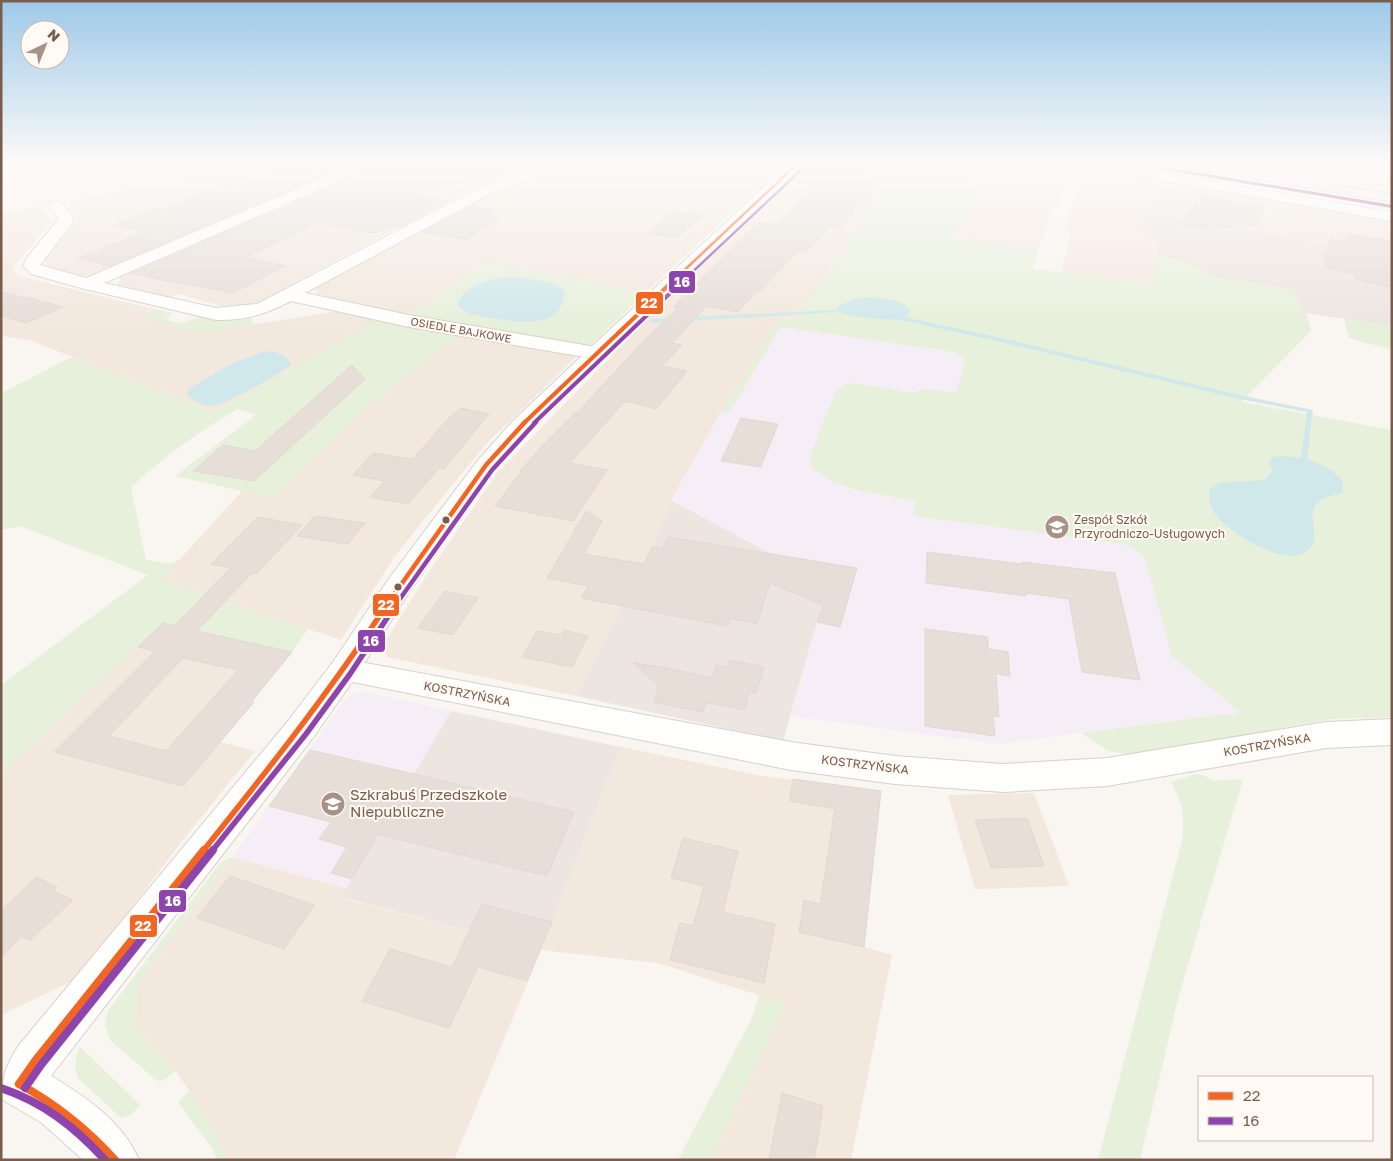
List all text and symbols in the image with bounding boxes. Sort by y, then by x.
north arrow [20,20,70,70]
text: N [45,25,64,45]
line badge: 16 [668,270,696,294]
text: 16 [674,273,690,290]
line badge: 22 [635,291,664,315]
text: 22 [640,294,658,311]
street label: OSIEDLE BAJKOWE [410,314,513,345]
place label: Zespół Szkół Przyrodniczo-Usługowych [1074,512,1225,541]
school or university icon: Zespół Szkół Przyrodniczo-Usługowych [1044,514,1070,540]
unlabelled marker [441,515,451,525]
unlabelled marker [393,582,403,592]
line badge: 22 [372,593,400,617]
text: 22 [377,596,395,613]
line badge: 16 [357,629,386,653]
text: 16 [363,632,379,649]
street label: KOSTRZYŃSKA [422,678,512,709]
street label: KOSTRZYŃSKA [1222,729,1312,760]
street label: KOSTRZYŃSKA [820,752,910,777]
place label: Szkrabuś Przedszkole Niepubliczne [350,785,508,820]
school or university icon: Szkrabuś Przedszkole Niepubliczne [320,791,346,817]
line badge: 16 [158,889,187,913]
text: 16 [165,892,181,909]
line badge: 22 [129,914,158,938]
text: 22 [134,917,152,934]
legend [1198,1076,1373,1141]
text: 22 [1243,1086,1260,1104]
text: 16 [1243,1111,1259,1129]

